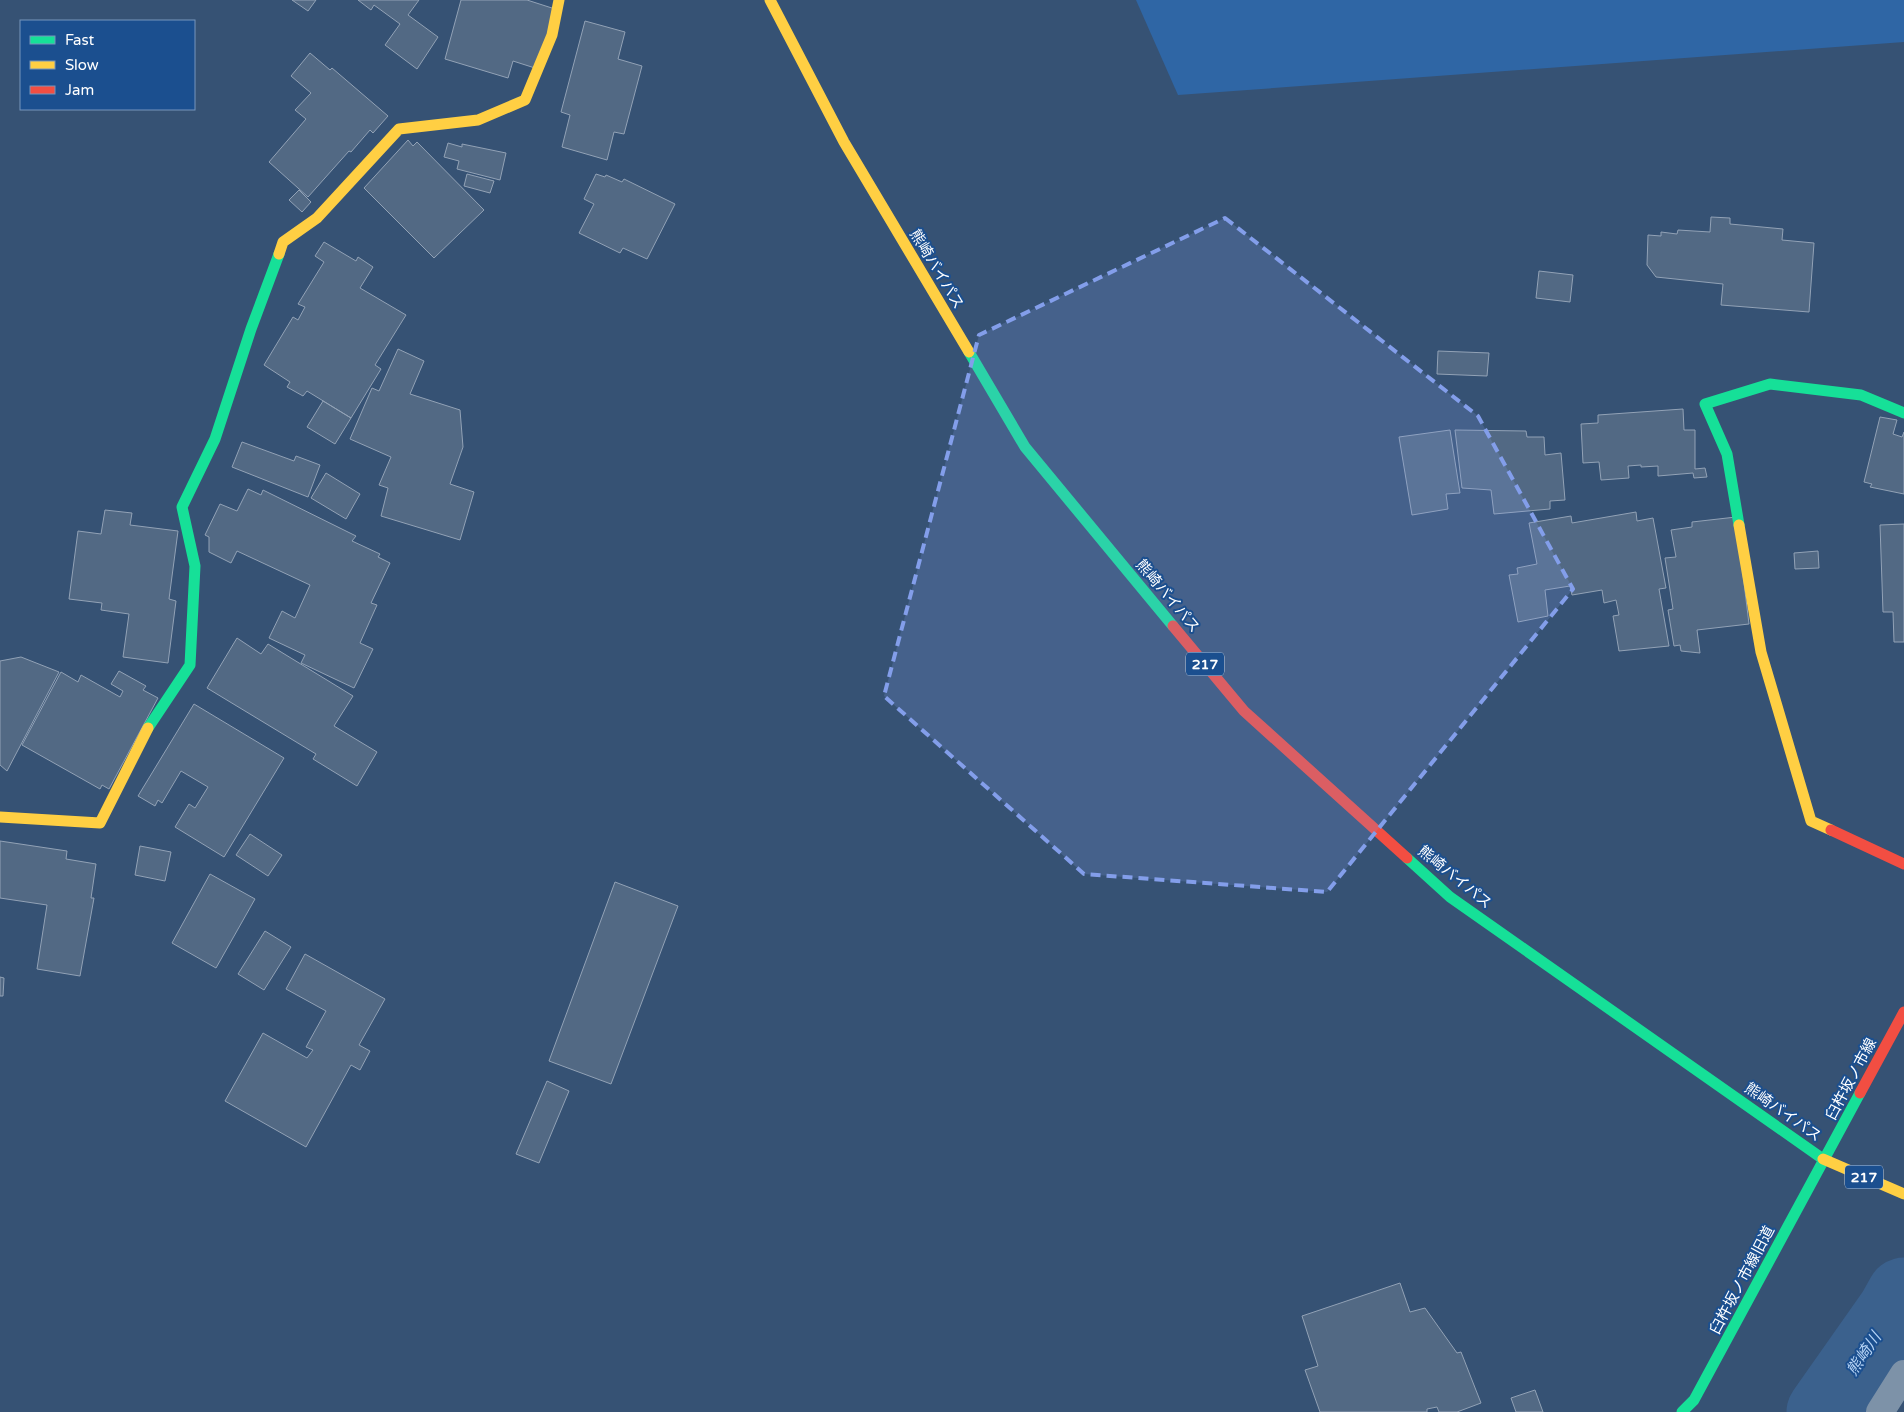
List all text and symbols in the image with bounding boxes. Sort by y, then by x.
legend [20,20,195,110]
text: Fast [65,31,95,49]
text: Slow [65,56,99,74]
text: Jam [65,81,94,99]
street label: 熊崎バイパス [906,226,968,312]
street label: 熊崎バイパス [1132,556,1204,636]
road number: 217 [1186,652,1224,676]
street label: 熊崎バイパス [1414,842,1496,912]
street label: 臼杵坂ノ市線 [1822,1035,1880,1123]
street label: 熊崎バイパス [1741,1079,1825,1145]
road number: 217 [1845,1166,1883,1188]
street label: 臼杵坂ノ市線旧道 [1706,1223,1778,1337]
water label: 熊崎川 [1842,1327,1887,1379]

